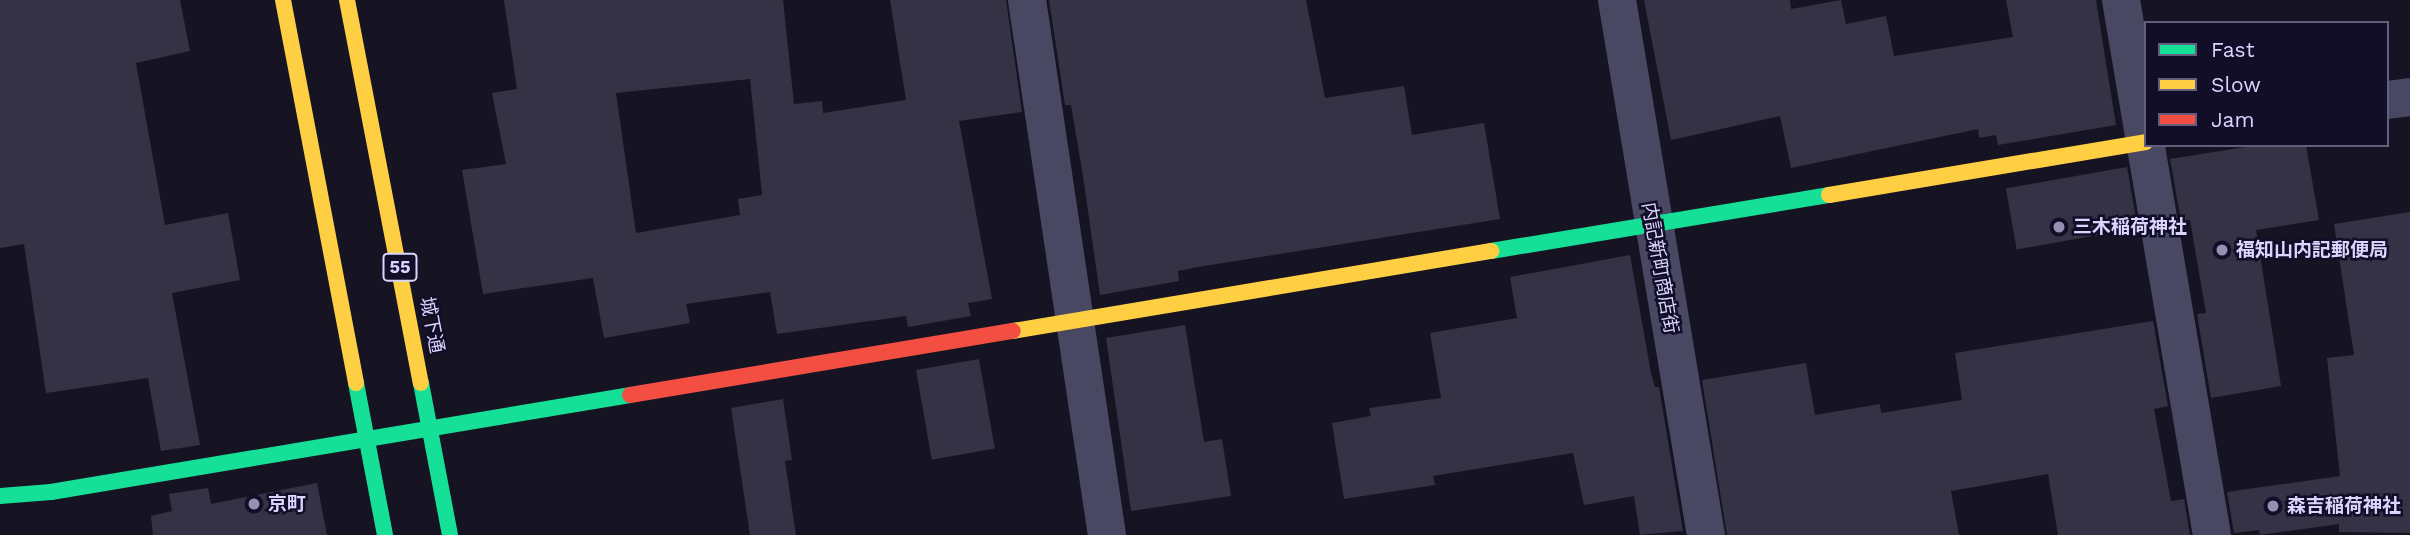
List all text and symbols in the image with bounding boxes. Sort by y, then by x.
legend [2144,21,2389,147]
text: Fast [2211,37,2255,62]
text: Slow [2211,72,2261,97]
text: Jam [2211,107,2254,132]
street label: 内記新町商店街 [1637,201,1683,335]
place label: 三木稲荷神社 [2073,216,2187,238]
marker: 三木稲荷神社 [2051,219,2067,235]
place label: 福知山内記郵便局 [2236,239,2388,261]
marker: 福知山内記郵便局 [2214,242,2230,258]
road number: 55 [382,253,418,282]
street label: 城下通 [415,295,449,355]
place label: 京町 [268,493,306,515]
place label: 森吉稲荷神社 [2287,495,2401,517]
marker: 京町 [246,496,262,512]
marker: 森吉稲荷神社 [2265,498,2281,514]

